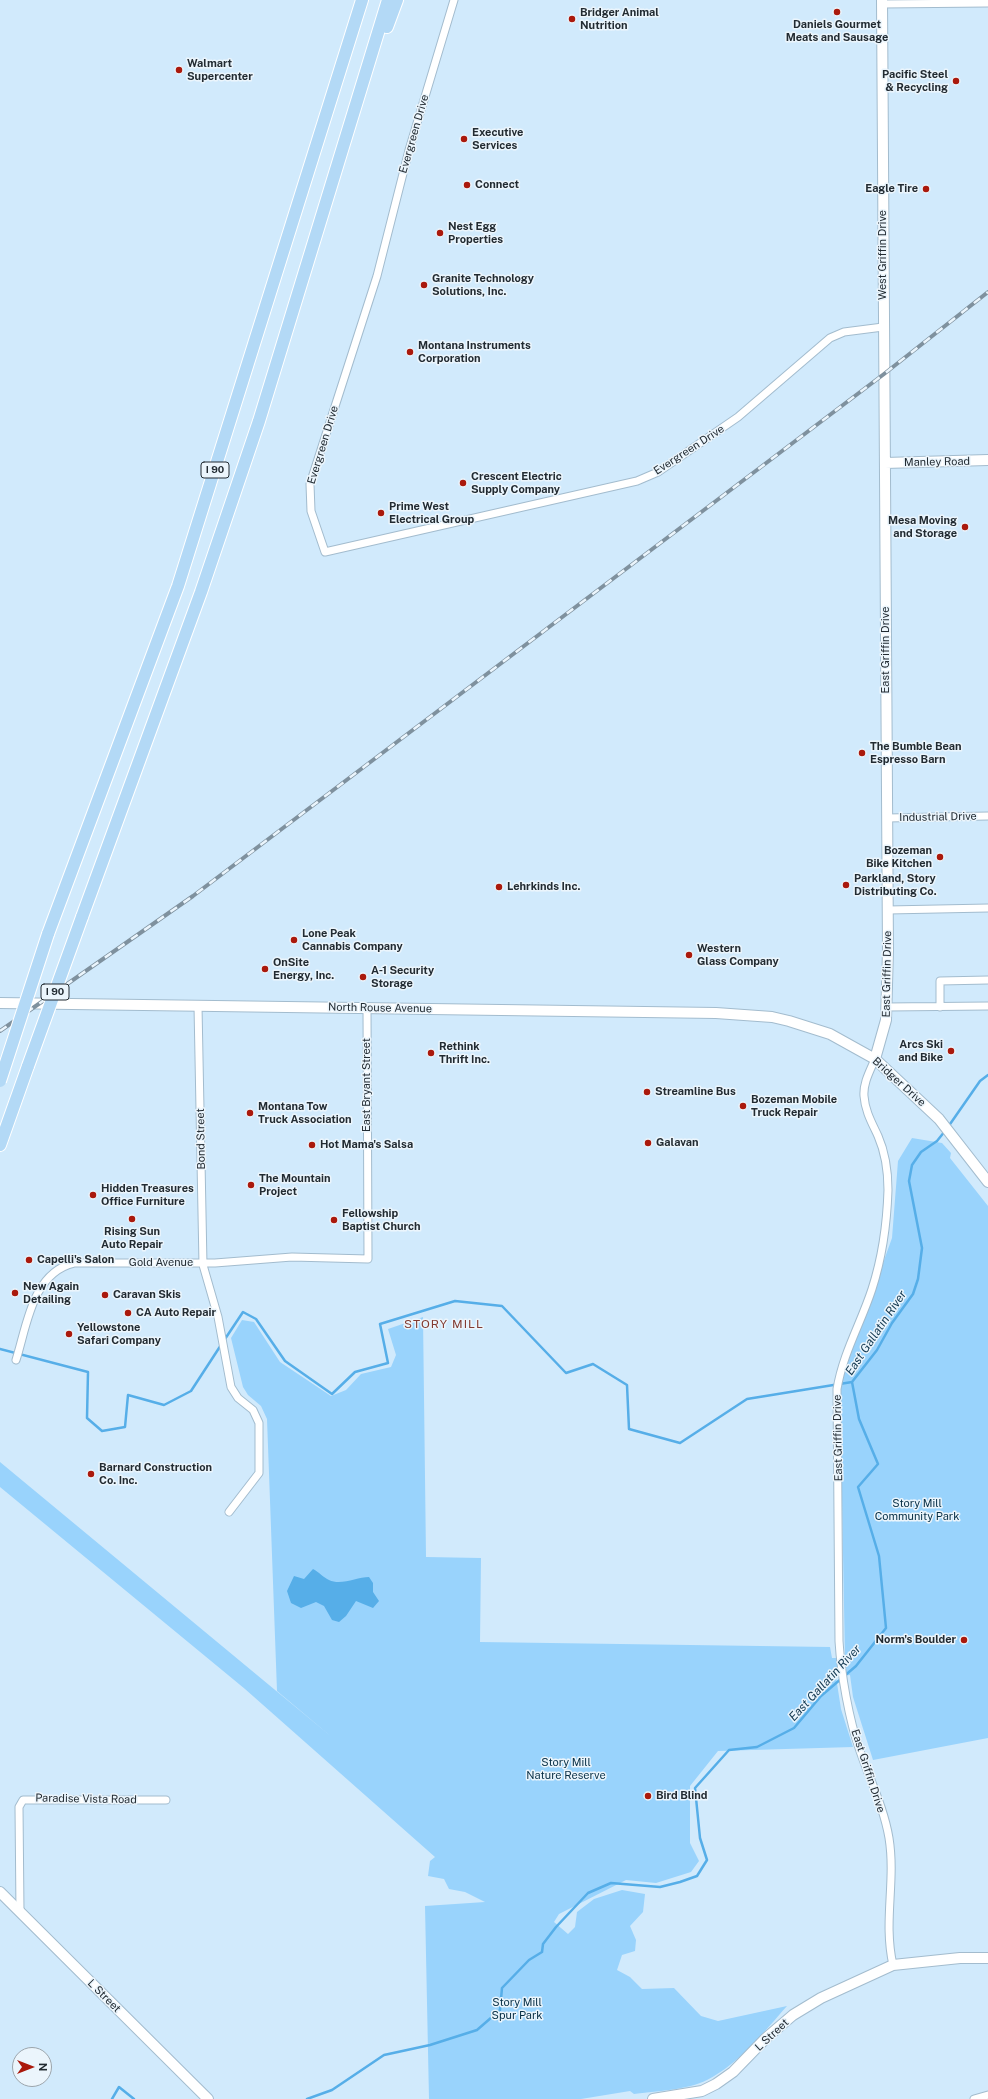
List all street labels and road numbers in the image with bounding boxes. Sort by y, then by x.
street label: Evergreen Drive [396,93,432,175]
street label: West Griffin Drive [876,210,890,300]
street label: Evergreen Drive [305,404,341,486]
street label: Evergreen Drive [651,422,727,478]
street label: Manley Road [904,455,970,469]
road number: I 90 [201,462,229,478]
street label: East Griffin Drive [879,607,893,693]
street label: Industrial Drive [899,810,977,824]
street label: East Griffin Drive [880,931,894,1017]
road number: I 90 [41,984,69,1000]
street label: North Rouse Avenue [328,1000,432,1016]
street label: East Bryant Street [360,1038,374,1132]
street label: Bridger Drive [870,1055,928,1109]
street label: Bond Street [194,1108,208,1170]
street label: Gold Avenue [129,1256,193,1270]
street label: East Griffin Drive [831,1395,845,1481]
street label: East Griffin Drive [848,1728,888,1814]
street label: Paradise Vista Road [35,1792,137,1806]
street label: L Street [85,1977,123,2015]
street label: L Street [752,2016,792,2054]

